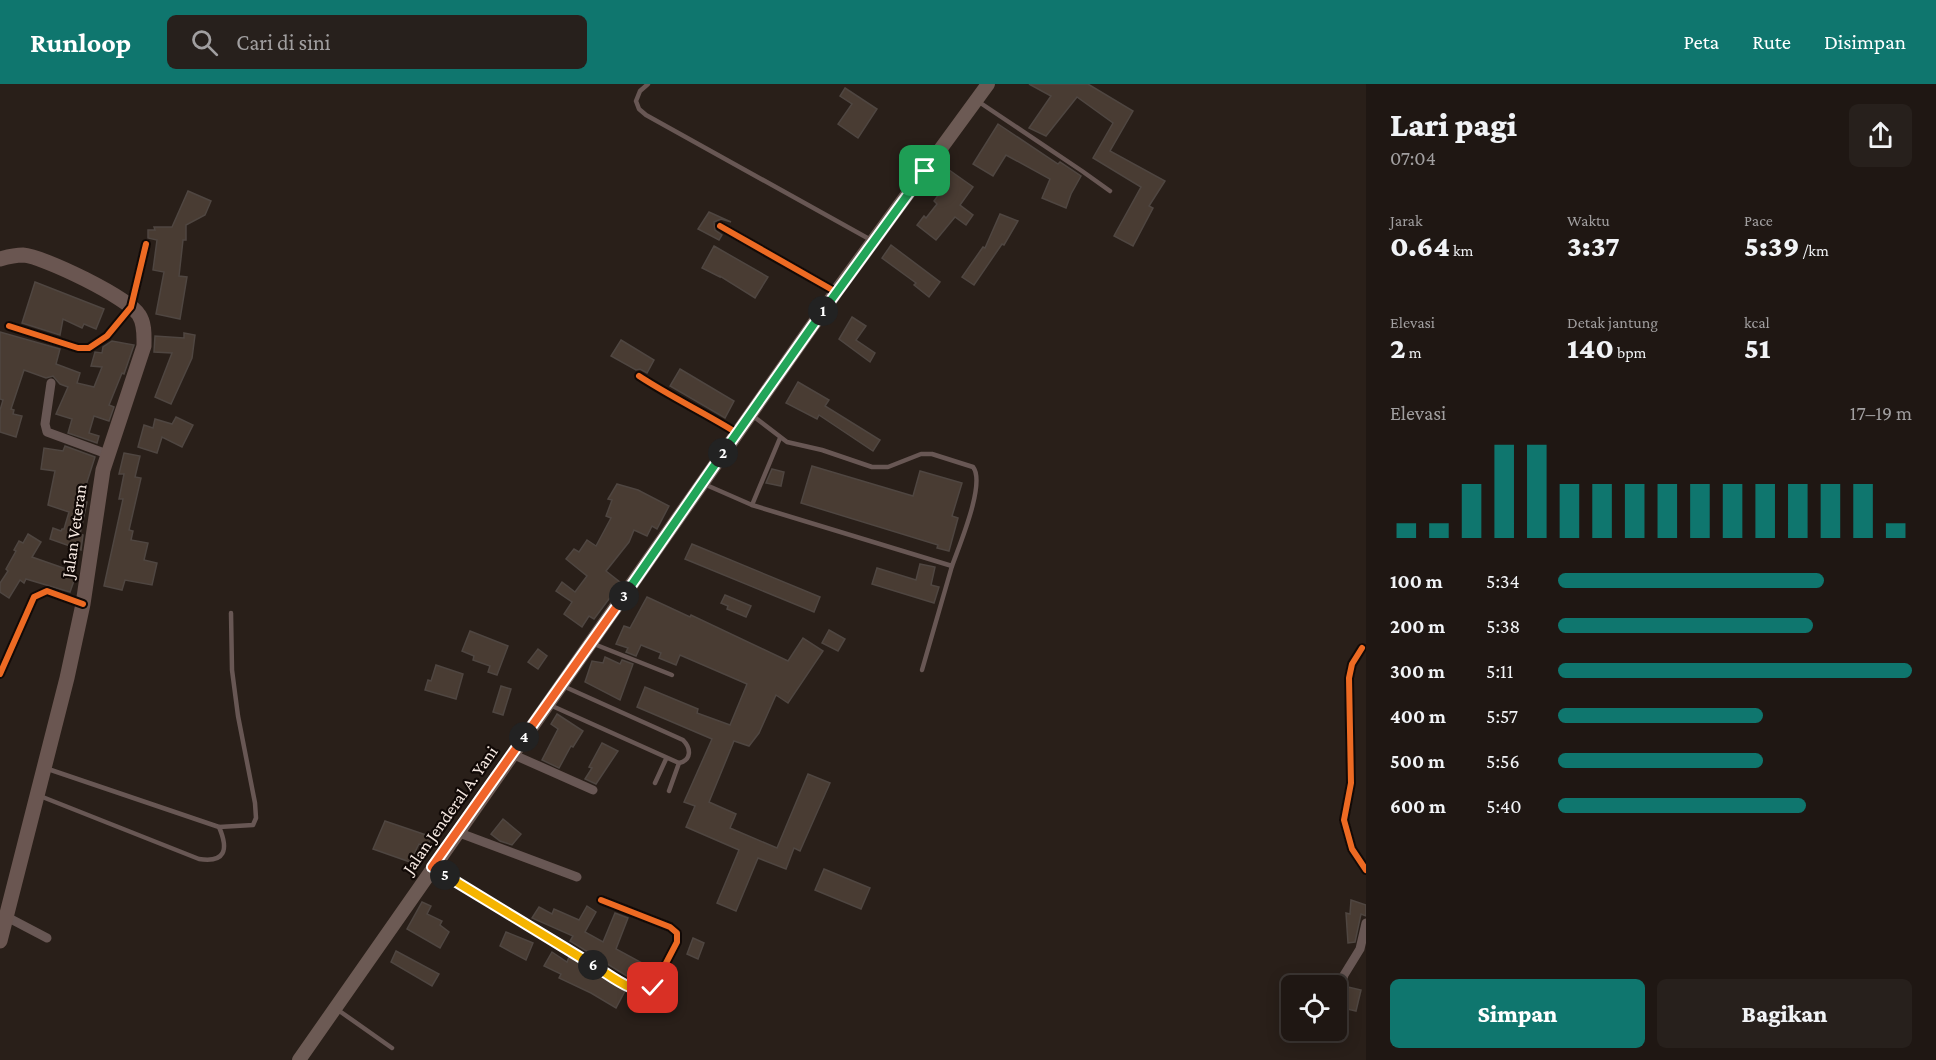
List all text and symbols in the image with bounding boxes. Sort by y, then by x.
search box [167,15,587,69]
icon: search [188,26,221,59]
text: Runloop [30,27,131,58]
text: Cari di sini [236,30,330,55]
text: Peta [1683,30,1719,54]
text: Rute [1752,30,1791,54]
text: Disimpan [1824,30,1906,54]
button: share [1849,104,1912,167]
text: Lari pagi [1390,106,1517,143]
pin [899,145,950,196]
text: 07:04 [1390,147,1436,169]
icon: arrive [908,154,941,187]
text: Jarak [1390,212,1423,229]
text: Waktu [1567,212,1610,229]
text: Pace [1744,212,1773,229]
text: 0.64 [1390,229,1450,262]
text: 3:37 [1567,229,1620,262]
text: 5:39 [1744,229,1800,262]
text: km [1450,242,1473,259]
text: /km [1800,242,1829,259]
pin: 1 [808,296,838,326]
text: 1 [820,302,826,319]
text: Elevasi [1390,314,1435,331]
text: Detak jantung [1567,314,1658,331]
text: kcal [1744,314,1770,331]
text: 2 [1390,331,1406,364]
text: 140 [1567,331,1614,364]
text: 51 [1744,331,1771,364]
text: m [1406,344,1422,361]
text: bpm [1614,344,1646,361]
text: Elevasi [1390,402,1446,424]
text: 17–19 m [1850,402,1912,424]
pin: 2 [708,438,738,468]
text: 2 [719,444,727,461]
street label: Jalan Veteran [57,482,91,581]
text: 100 m [1390,570,1443,592]
text: 5:34 [1486,570,1520,592]
pin: 3 [609,581,639,611]
text: 3 [620,587,628,604]
text: 200 m [1390,615,1445,637]
text: 5:38 [1486,615,1520,637]
text: 300 m [1390,660,1445,682]
text: 5:11 [1486,660,1513,682]
text: 400 m [1390,705,1446,727]
text: 5:57 [1486,705,1518,727]
pin: 4 [509,722,539,752]
text: 4 [520,728,528,745]
street label: Jalan Jenderal A. Yani [397,742,502,879]
text: 500 m [1390,750,1445,772]
text: 5:56 [1486,750,1520,772]
text: 600 m [1390,795,1446,817]
text: 5:40 [1486,795,1522,817]
pin: 5 [430,860,460,890]
text: 5 [441,866,449,883]
pin: 6 [578,950,608,980]
text: 6 [589,956,597,973]
pin [627,962,678,1013]
icon: check [636,971,669,1004]
map controls [1281,975,1347,1041]
button: locate [1281,975,1347,1041]
button: Simpan [1390,979,1645,1048]
button: Bagikan [1657,979,1912,1048]

